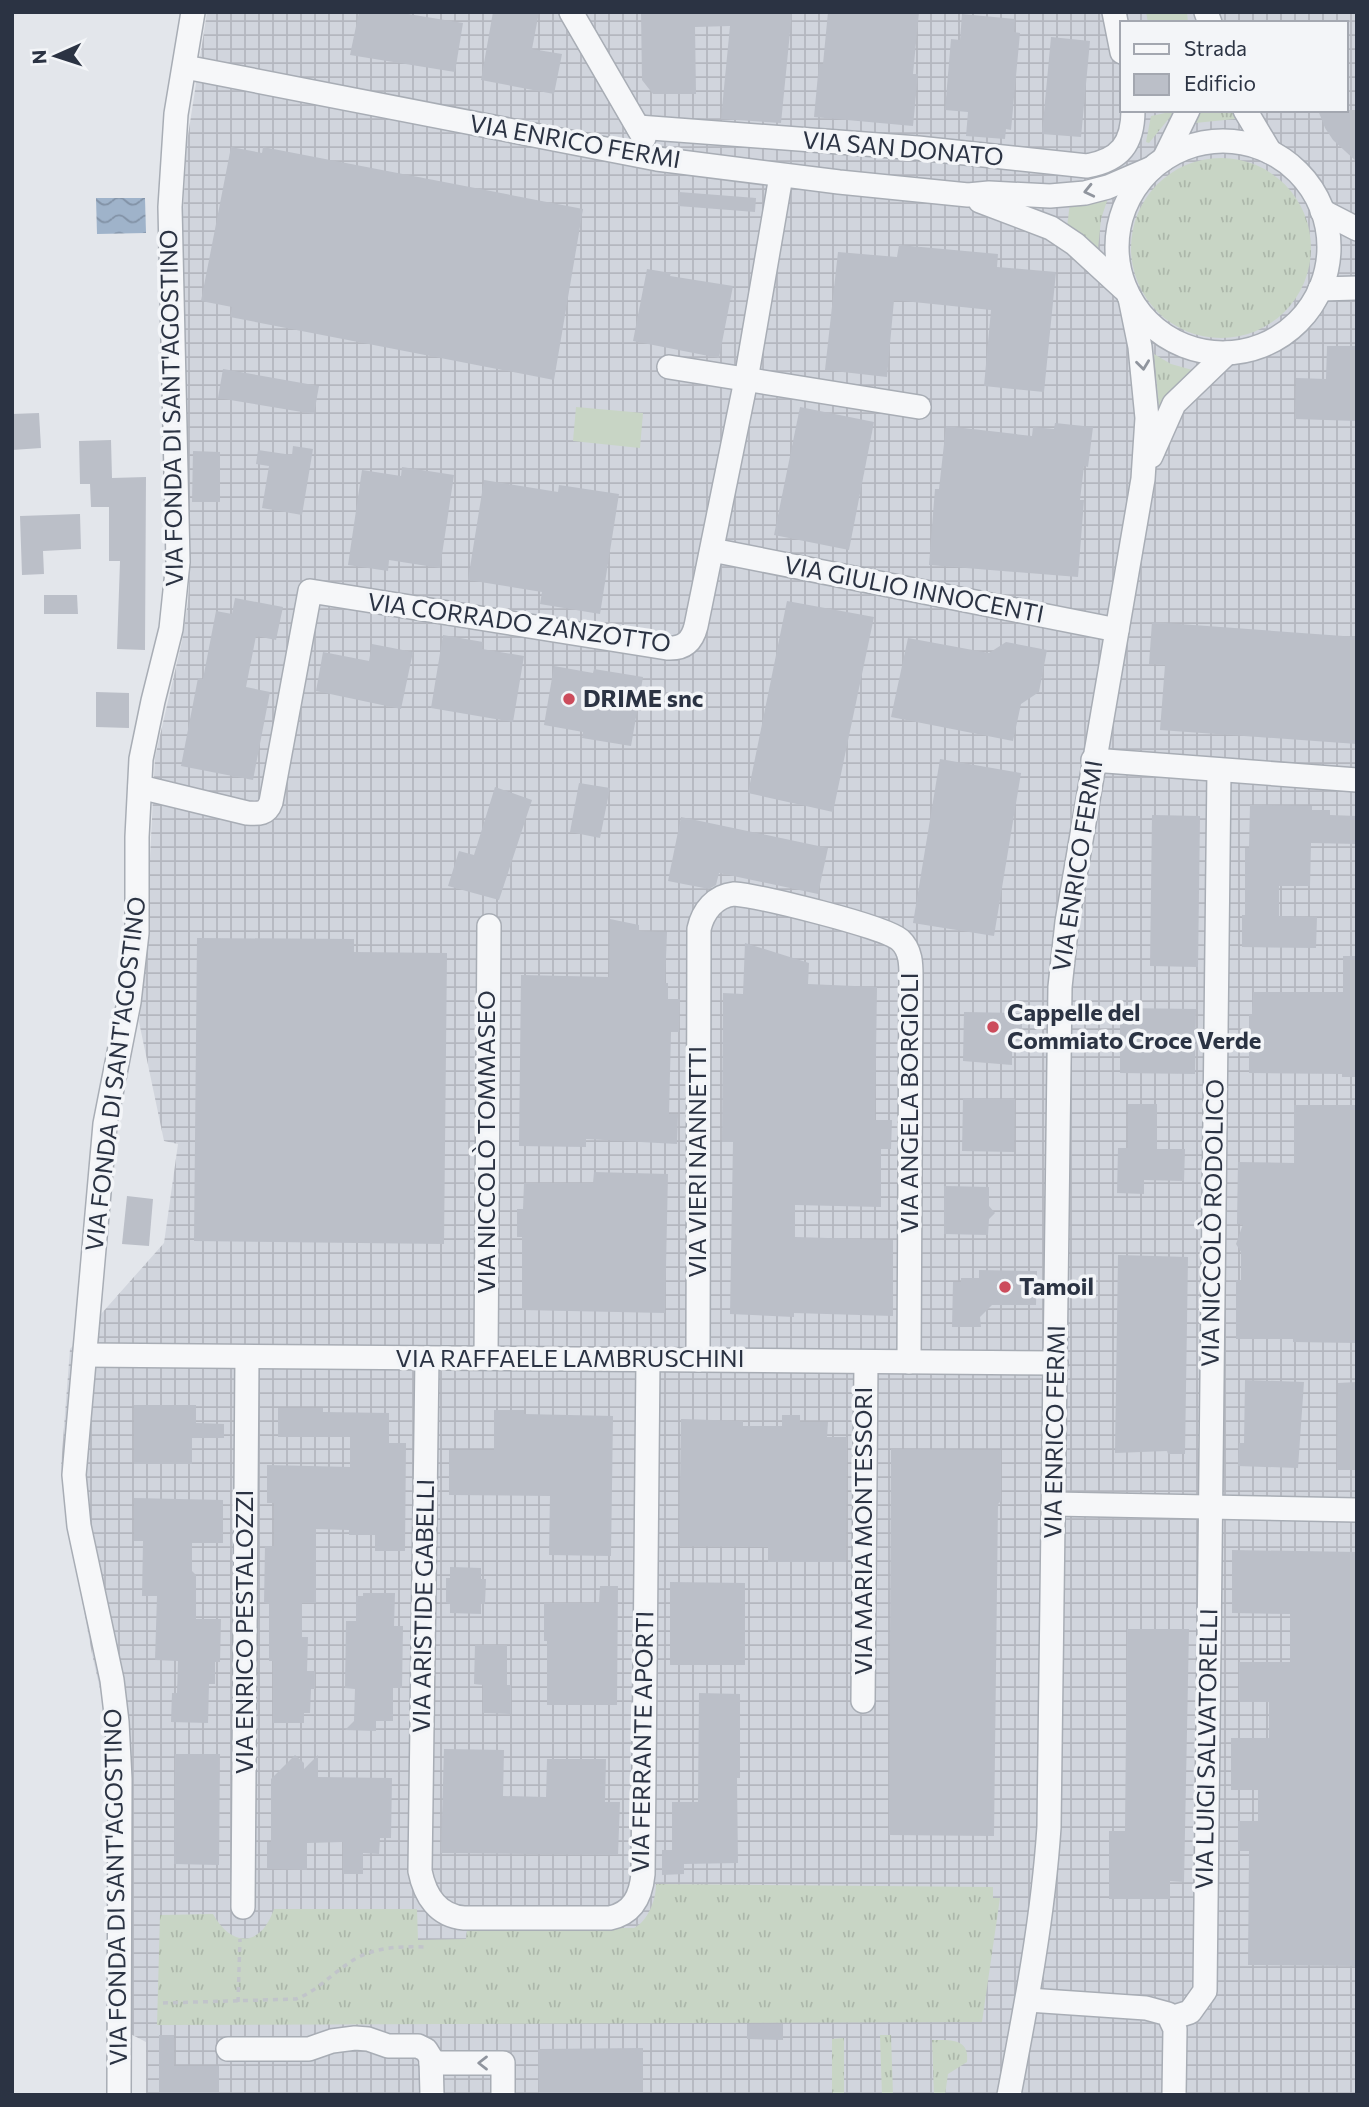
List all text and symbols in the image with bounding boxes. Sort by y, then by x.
north arrow [21,21,91,91]
legend [1120,21,1348,112]
text: Strada [1184,35,1247,60]
text: N [27,49,50,65]
text: Edificio [1184,70,1256,95]
street label: VIA ENRICO FERMI [467,108,683,173]
street label: VIA SAN DONATO [801,124,1005,171]
one-way arrow [1083,183,1095,198]
street label: VIA FONDA DI SANT'AGOSTINO [153,229,188,587]
one-way arrow [1135,359,1150,371]
street label: VIA GIULIO INNOCENTI [782,549,1047,628]
street label: VIA CORRADO ZANZOTTO [366,586,673,657]
place label: DRIME snc [583,683,703,712]
marker: DRIME snc [561,691,577,707]
street label: VIA ENRICO FERMI [1045,758,1108,974]
street label: VIA FONDA DI SANT'AGOSTINO [78,895,151,1253]
street label: VIA ANGELA BORGIOLI [894,973,923,1233]
street label: VIA NICCOLÒ TOMMASEO [471,990,500,1294]
place label: Cappelle del Commiato Croce Verde [1007,997,1261,1054]
marker: Cappelle del Commiato Croce Verde [985,1019,1001,1035]
street label: VIA VIERI NANNETTI [682,1046,711,1278]
street label: VIA NICCOLÒ RODOLICO [1194,1079,1229,1367]
place label: Tamoil [1019,1271,1094,1300]
marker: Tamoil [997,1279,1013,1295]
street label: VIA ENRICO FERMI [1037,1325,1070,1539]
street label: VIA RAFFAELE LAMBRUSCHINI [396,1343,744,1372]
street label: VIA MARIA MONTESSORI [848,1387,877,1675]
street label: VIA ARISTIDE GABELLI [406,1479,439,1733]
street label: VIA ENRICO PESTALOZZI [229,1490,258,1774]
street label: VIA LUIGI SALVATORELLI [1189,1608,1222,1890]
street label: VIA FERRANTE APORTI [625,1611,658,1873]
street label: VIA FONDA DI SANT'AGOSTINO [97,1708,132,2066]
one-way arrow [477,2055,488,2071]

